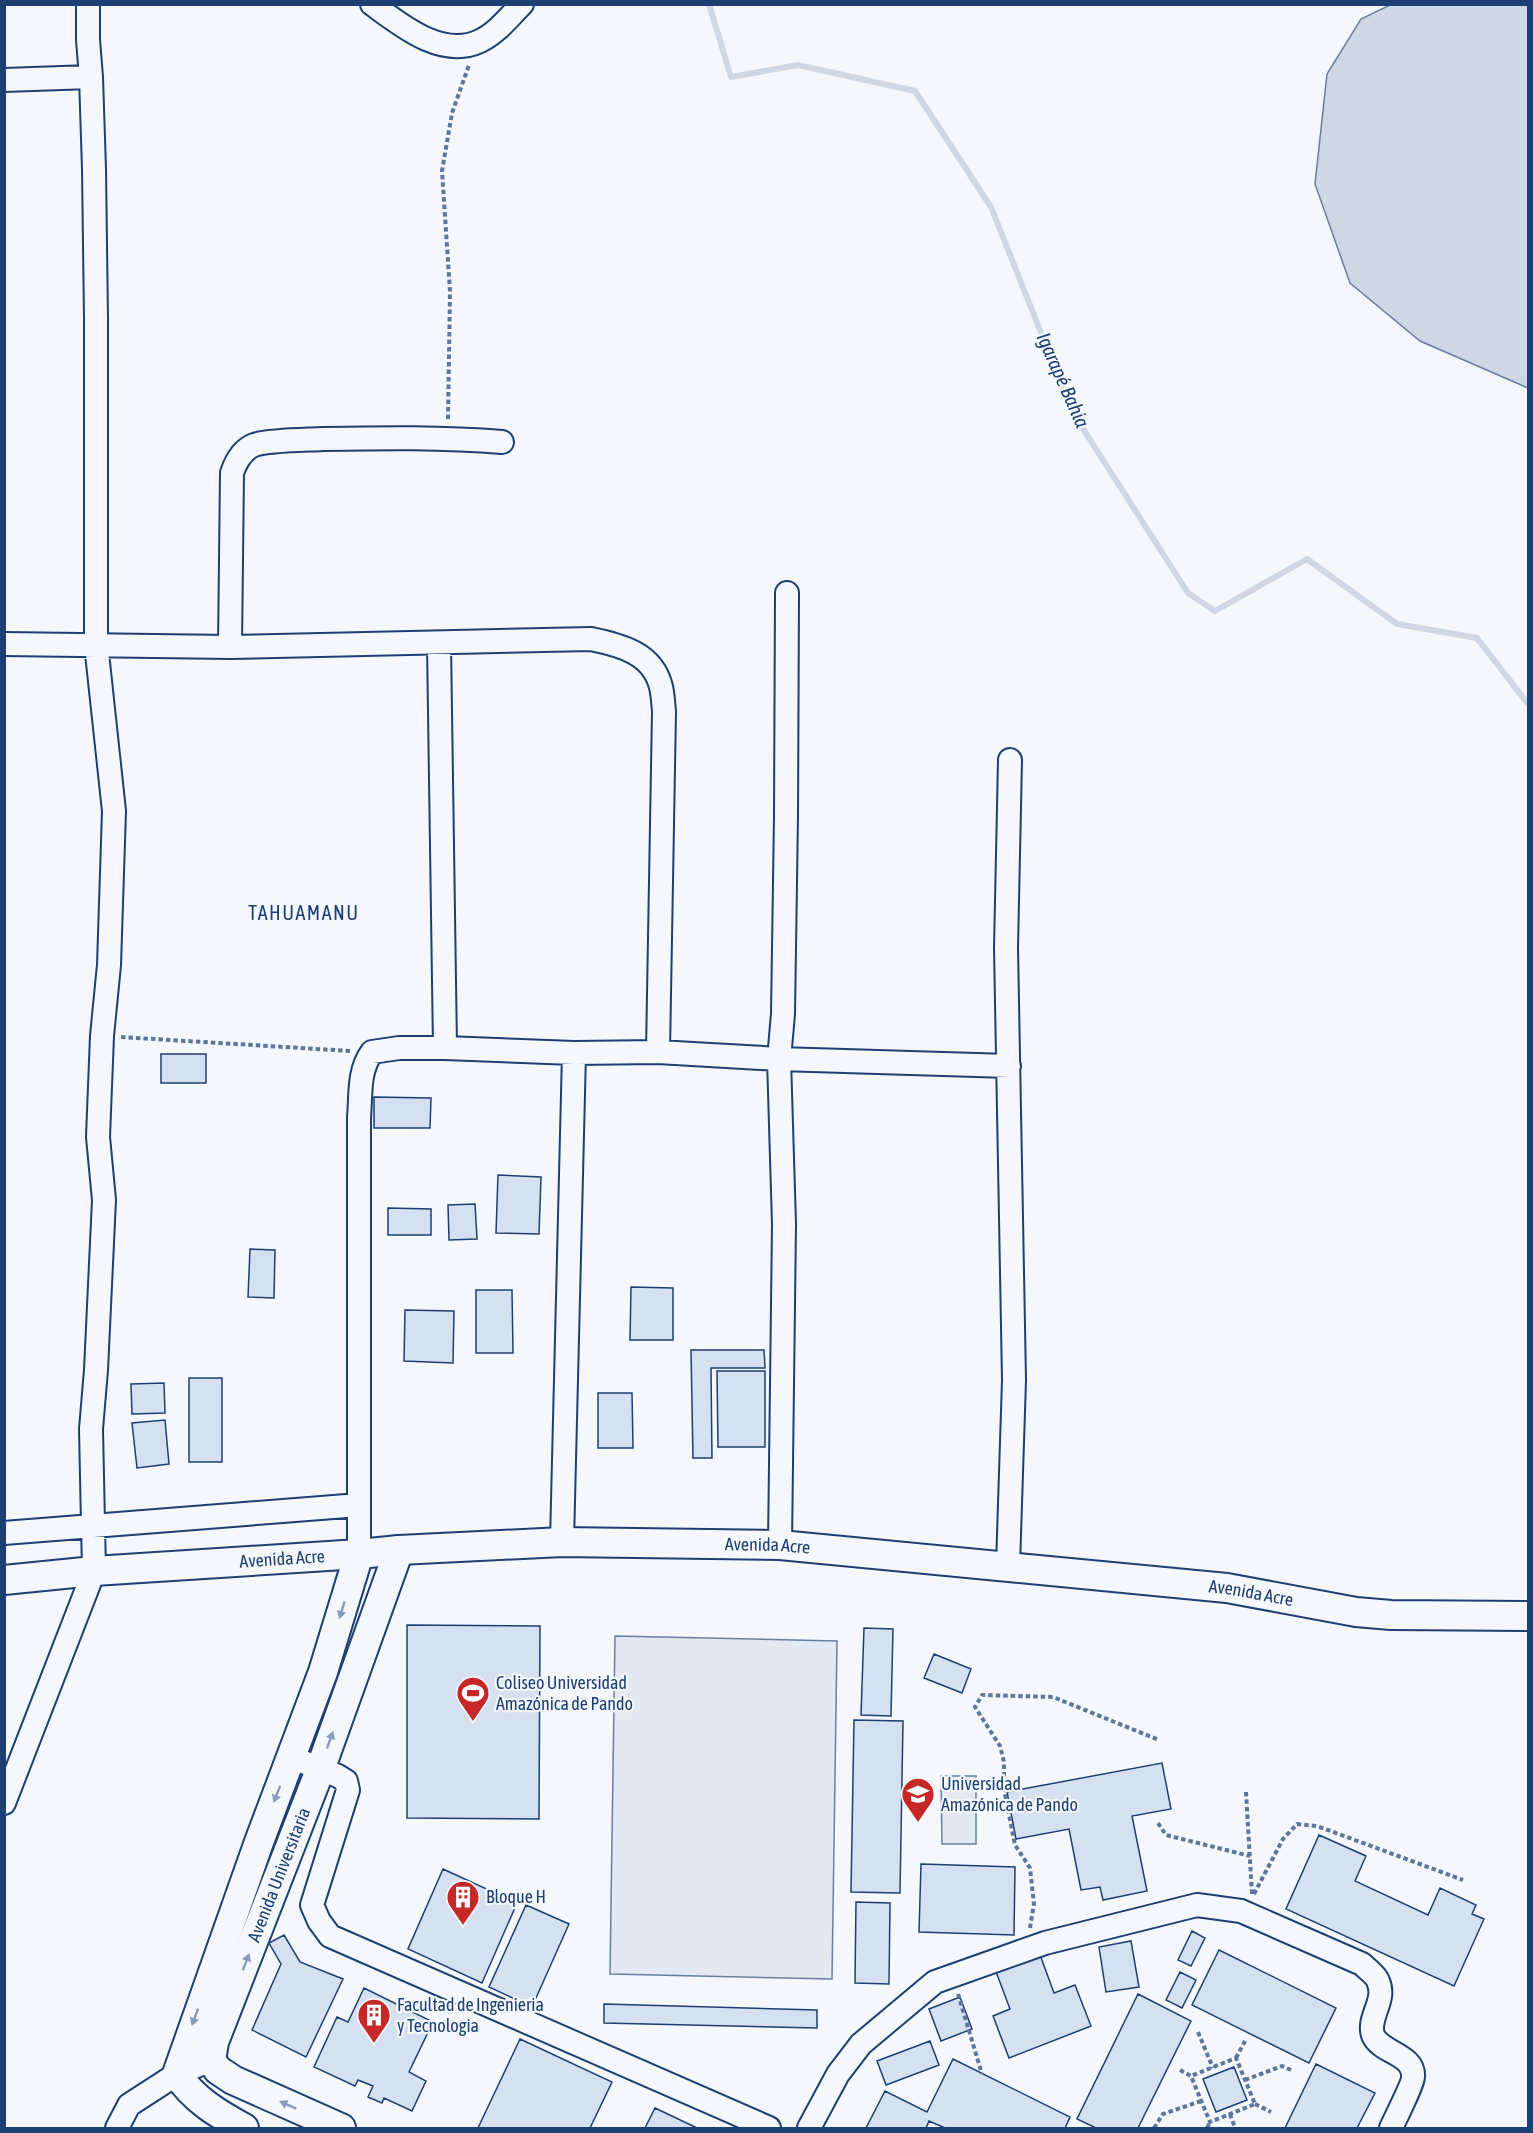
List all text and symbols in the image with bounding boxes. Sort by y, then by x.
water label: Igarapé Bahia [1032,329,1095,431]
district label: TAHUAMANU [248,901,360,924]
street label: Avenida Acre [725,1533,811,1558]
street label: Avenida Acre [239,1545,325,1572]
street label: Avenida Acre [1208,1575,1295,1610]
one-way arrow [337,1601,346,1619]
place label: Coliseo Universidad Amazónica de Pando [496,1672,633,1714]
sports icon: Coliseo Universidad Amazónica de Pando [455,1675,491,1722]
one-way arrow [326,1731,336,1749]
place label: Universidad Amazónica de Pando [941,1773,1078,1815]
school or university icon: Universidad Amazónica de Pando [900,1776,936,1823]
one-way arrow [272,1785,281,1803]
street label: Avenida Universitaria [243,1804,314,1945]
building icon: Bloque H [445,1879,481,1926]
place label: Bloque H [486,1886,546,1907]
one-way arrow [241,1952,251,1970]
place label: Facultad de Ingenieria y Tecnologia [397,1994,544,2036]
building icon: Facultad de Ingenieria y Tecnologia [356,1997,392,2044]
one-way arrow [190,2008,200,2026]
one-way arrow [279,2100,297,2109]

